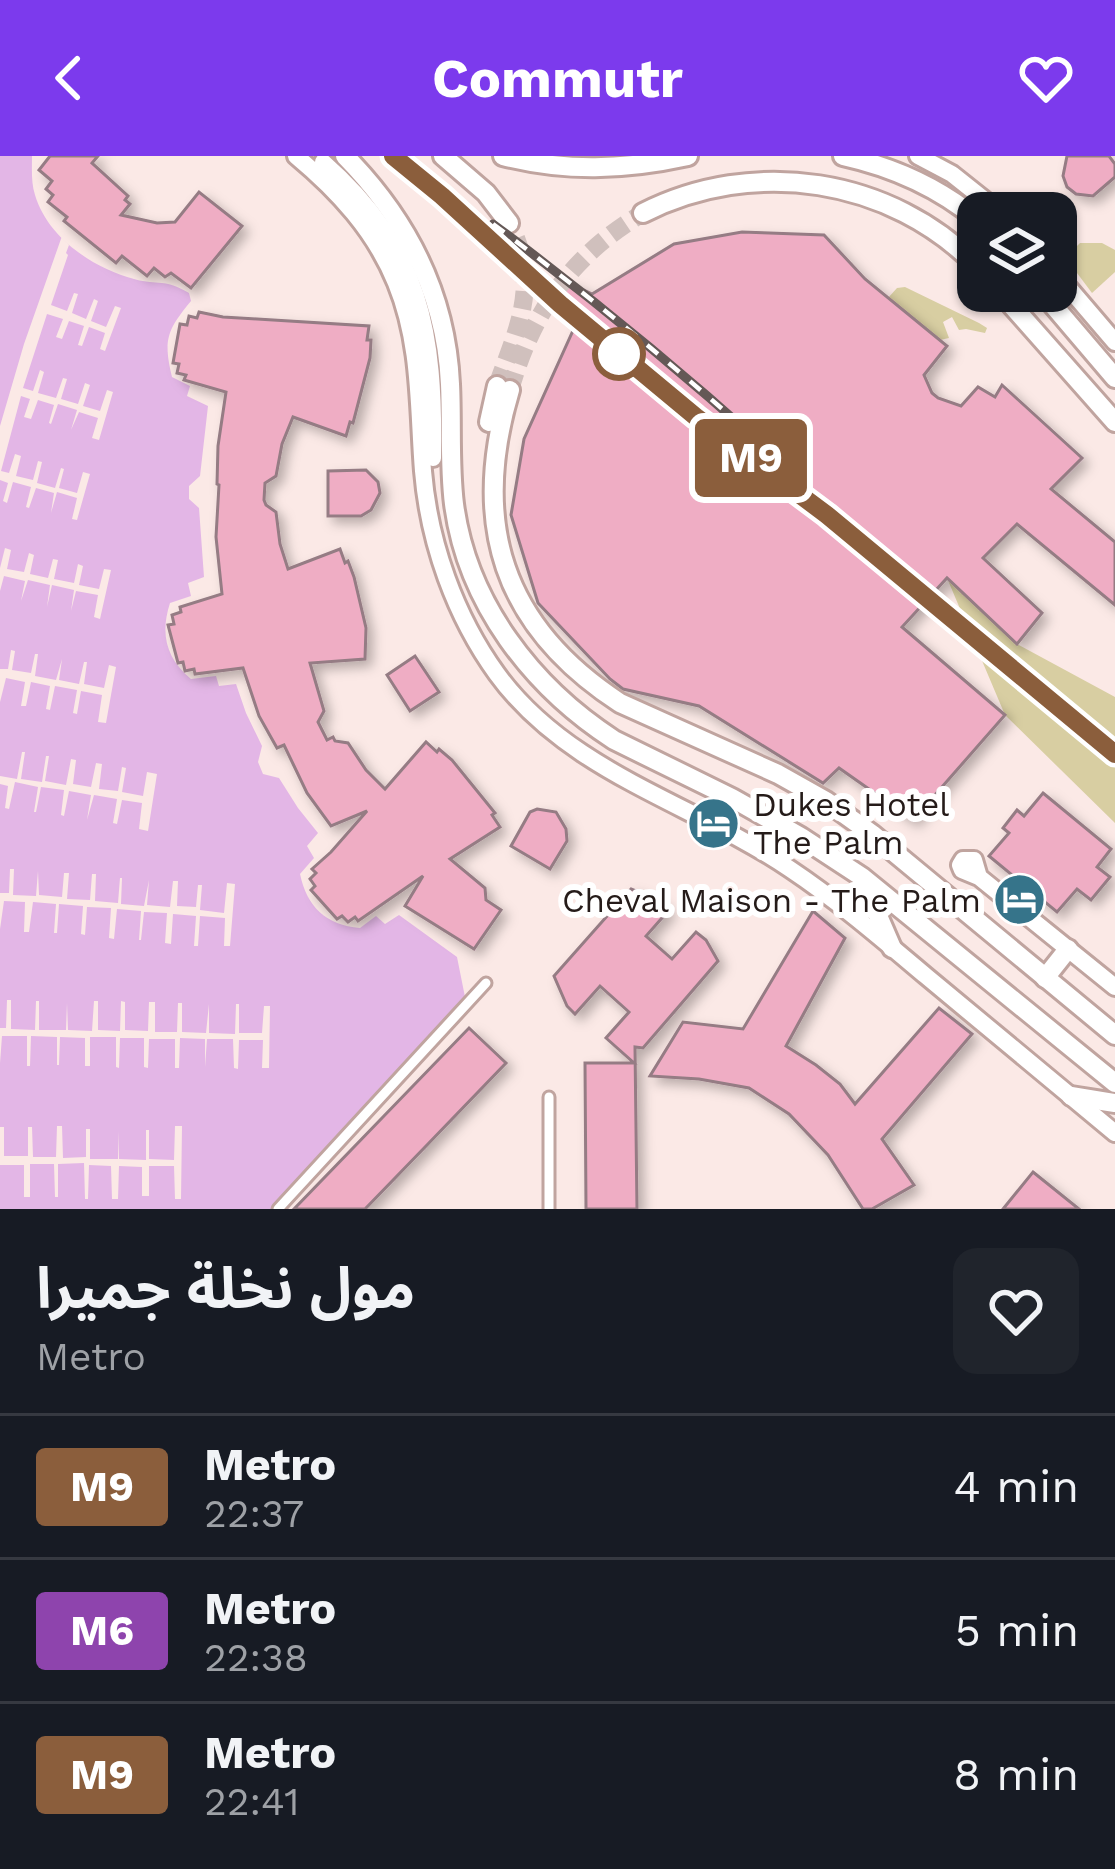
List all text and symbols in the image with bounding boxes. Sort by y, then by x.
icon: back [36,45,102,111]
icon: heart [1013,45,1079,111]
text: Commutr [432,47,683,110]
map controls [957,192,1077,312]
button: layers [957,192,1077,312]
unlabelled marker [594,329,644,379]
line badge: M9 [697,419,805,497]
text: M9 [719,433,783,482]
place label: Dukes Hotel The Palm [753,785,949,862]
hotel icon: Dukes Hotel The Palm [686,795,742,851]
hotel icon: Cheval Maison - The Palm [992,872,1048,928]
place label: Cheval Maison - The Palm [562,881,981,920]
button: heart [953,1248,1079,1374]
text: مول نخلة جميرا [36,1255,415,1322]
text: Metro [36,1334,146,1379]
text: Metro [204,1438,336,1491]
text: 4 min [953,1460,1079,1513]
text: M9 [70,1462,134,1511]
text: 22:37 [204,1491,304,1536]
text: Metro [204,1582,336,1635]
text: 5 min [955,1604,1079,1657]
text: M6 [70,1606,134,1655]
text: 22:38 [204,1635,308,1680]
text: Metro [204,1726,336,1779]
text: 8 min [953,1748,1079,1801]
text: M9 [70,1750,134,1799]
text: 22:41 [204,1779,299,1824]

